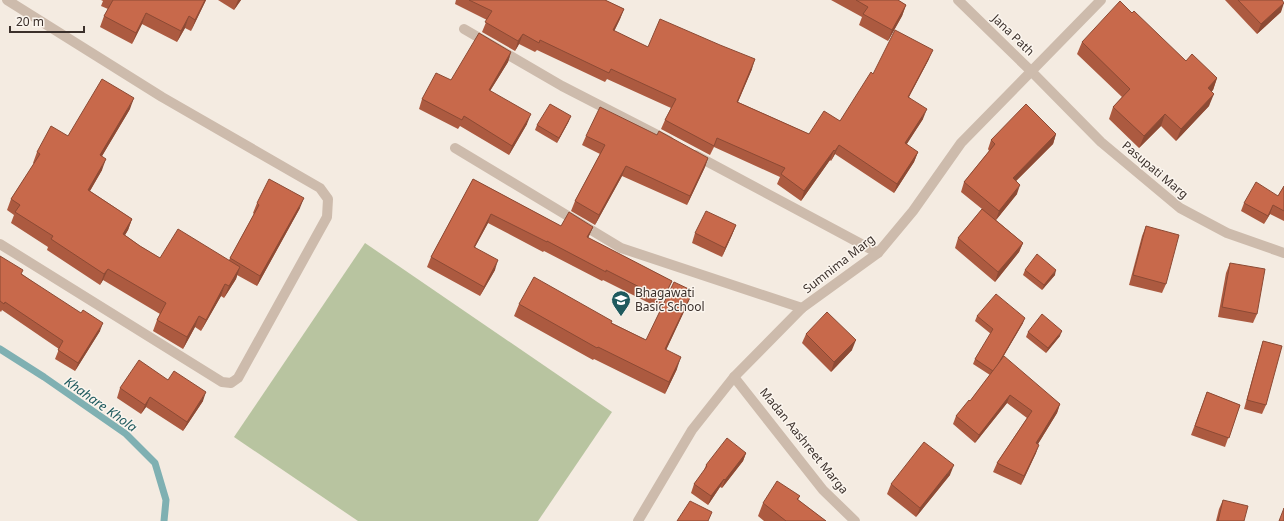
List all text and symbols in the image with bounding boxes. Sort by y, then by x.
scale bar [10,8,84,34]
street label: Jana Path [988,9,1038,59]
text: 20 m [16,13,44,30]
street label: Pasupati Marg [1119,137,1192,202]
street label: Sumnima Marg [799,230,878,297]
place label: Bhagawati Basic School [635,284,705,315]
school or university icon: Bhagawati Basic School [610,289,632,317]
water label: Khahare Khola [61,372,141,436]
street label: Madan Aashreet Marga [756,384,853,497]

